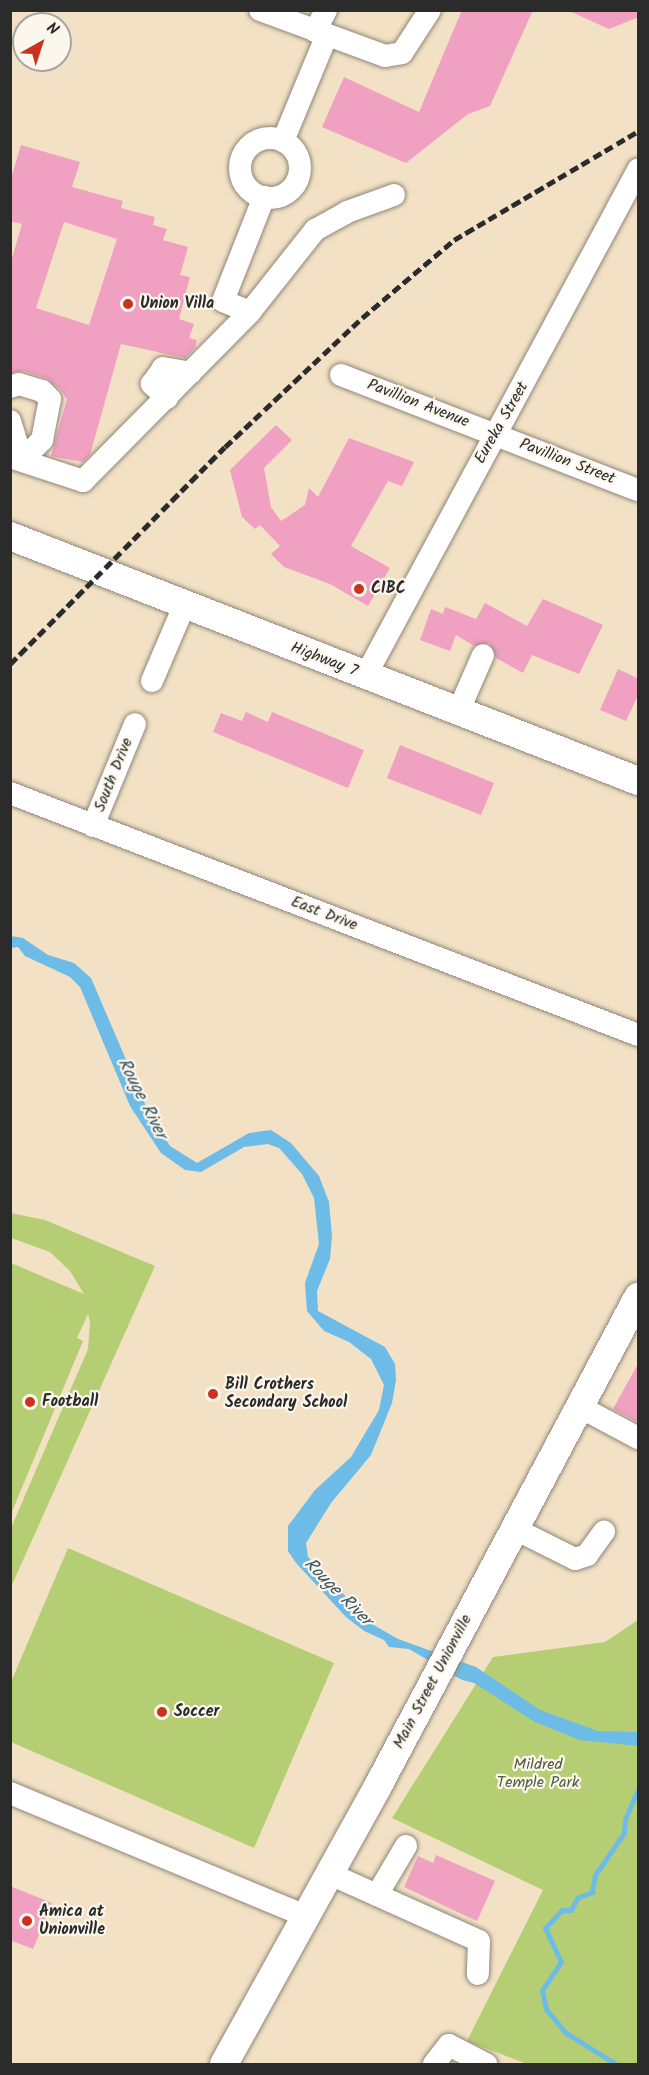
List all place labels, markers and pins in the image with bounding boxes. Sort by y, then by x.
place label: Union Villa [140,294,214,314]
marker: Union Villa [121,297,135,311]
place label: CIBC [371,579,406,599]
marker: CIBC [352,582,366,596]
place label: Bill Crothers Secondary School [225,1375,347,1413]
marker: Bill Crothers Secondary School [206,1387,220,1401]
place label: Football [42,1392,98,1412]
marker: Football [23,1395,37,1409]
place label: Soccer [174,1702,219,1722]
marker: Soccer [155,1705,169,1719]
place label: Amica at Unionville [39,1902,105,1940]
marker: Amica at Unionville [20,1914,34,1928]

